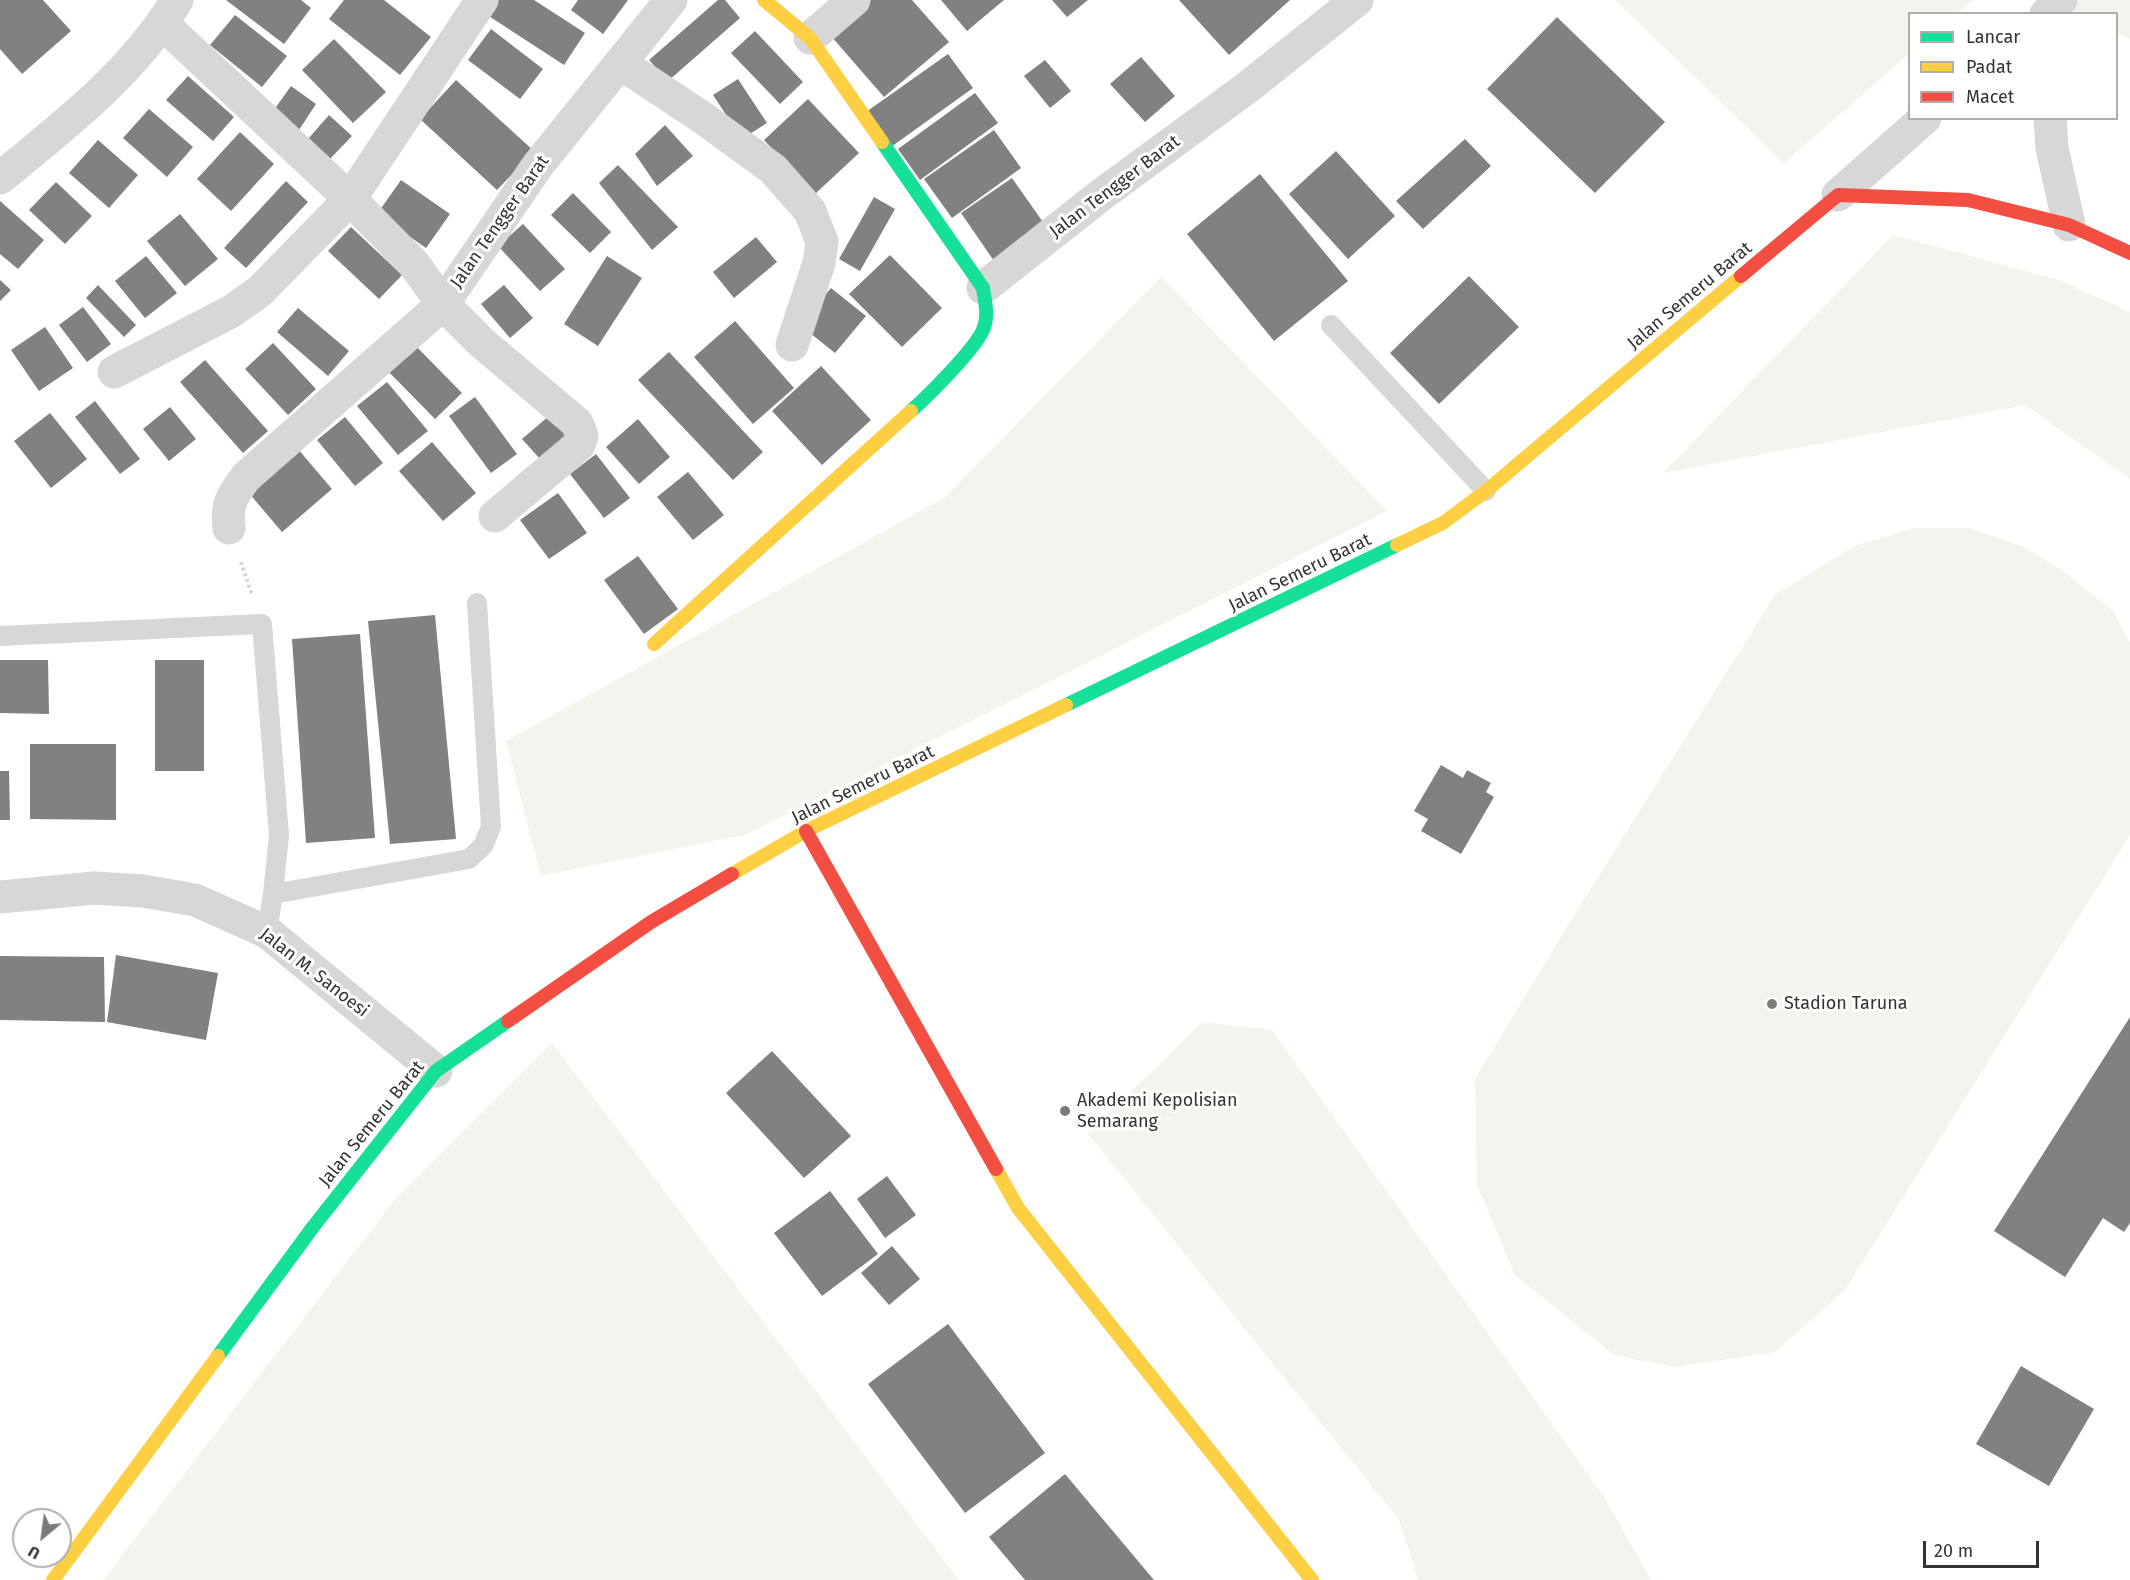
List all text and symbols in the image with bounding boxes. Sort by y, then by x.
legend [1908,12,2118,120]
text: Lancar [1966,26,2020,48]
text: Padat [1966,56,2012,78]
text: Macet [1966,86,2014,108]
street label: Jalan Tengger Barat [1046,131,1184,243]
street label: Jalan Tengger Barat [446,151,554,293]
street label: Jalan Semeru Barat [1623,238,1757,354]
street label: Jalan Semeru Barat [1225,529,1375,617]
street label: Jalan Semeru Barat [788,741,938,829]
street label: Jalan M. Sanoesi [255,924,373,1022]
place label: Stadion Taruna [1784,993,1908,1015]
marker: Stadion Taruna [1765,997,1779,1011]
street label: Jalan Semeru Barat [315,1057,429,1191]
place label: Akademi Kepolisian Semarang [1077,1090,1237,1132]
marker: Akademi Kepolisian Semarang [1058,1104,1072,1118]
north arrow [12,1508,72,1568]
scale bar [1926,1529,2042,1567]
text: 20 m [1934,1540,1973,1562]
text: U [25,1542,43,1563]

